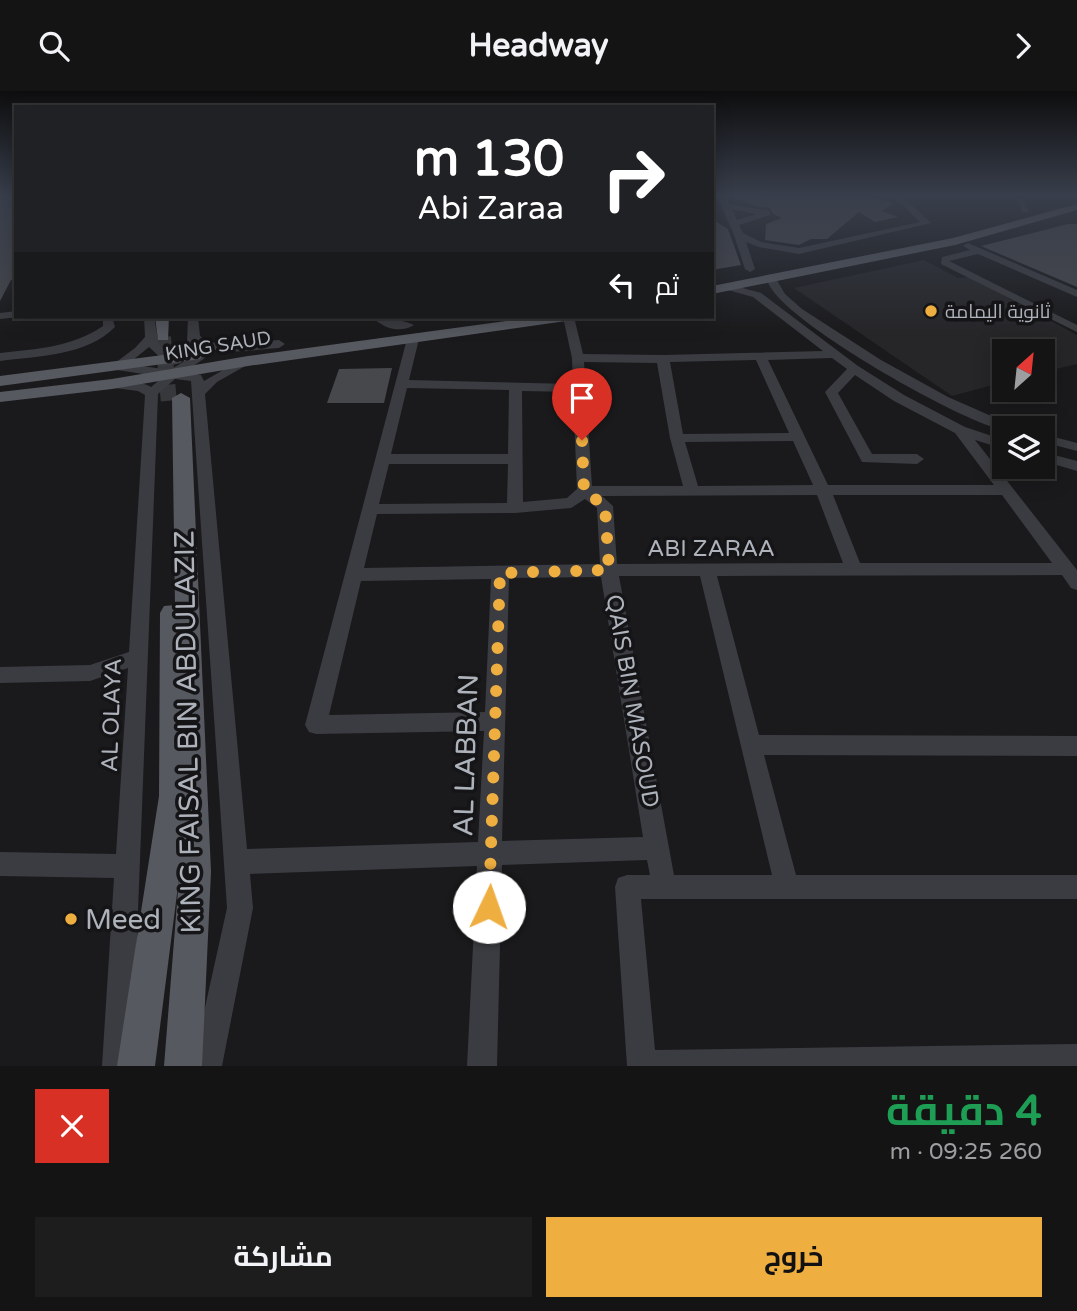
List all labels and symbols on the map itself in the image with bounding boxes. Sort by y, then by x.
place label: ثانوية اليمامة [945,301,1050,323]
marker: ثانوية اليمامة [923,303,939,319]
street label: KING SAUD [164,327,273,365]
north arrow [992,339,1055,403]
pin [552,368,612,440]
street label: KING FAISAL BIN ABDULAZIZ [167,530,209,934]
street label: ABI ZARAA [647,535,775,563]
street label: QAIS BIN MASOUD [599,592,665,810]
street label: AL OLAYA [96,658,128,773]
street label: AL LABBAN [446,673,486,837]
position arrow [452,870,526,944]
place label: Meed [85,903,161,937]
marker: Meed [63,911,79,927]

